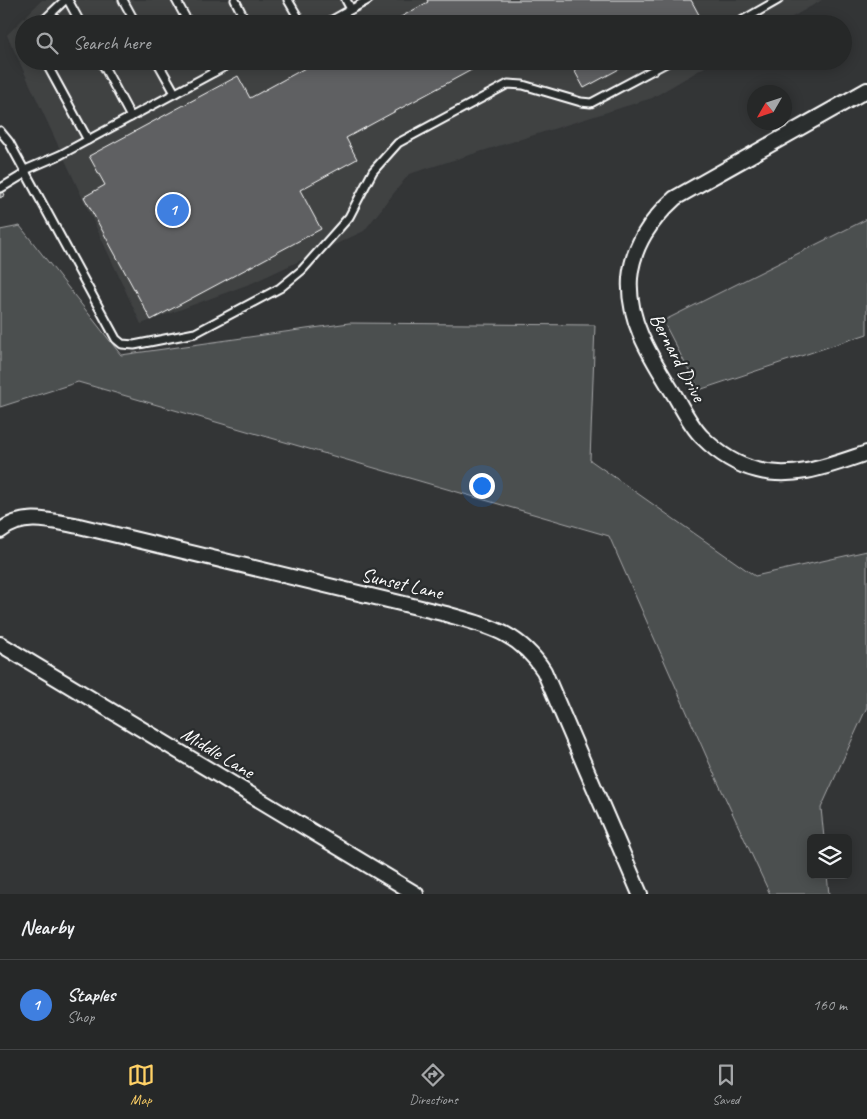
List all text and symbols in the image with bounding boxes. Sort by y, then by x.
search box [15,15,852,70]
icon: search [33,29,61,57]
text: Search here [73,31,150,55]
north arrow [747,85,792,130]
pin: 1 [157,191,189,229]
street label: Bernard Drive [644,309,712,407]
your location [469,473,495,499]
street label: Sunset Lane [359,562,446,605]
street label: Middle Lane [177,721,260,785]
map controls [807,834,852,879]
button: layers [807,834,852,879]
text: Nearby [20,914,73,940]
text: Staples [67,983,115,1007]
text: 1 [32,995,40,1015]
text: 160 m [813,995,847,1015]
text: Shop [67,1007,94,1027]
tab: Map [127,1061,155,1108]
tab: Directions [409,1061,458,1108]
tab: Saved [712,1061,740,1108]

